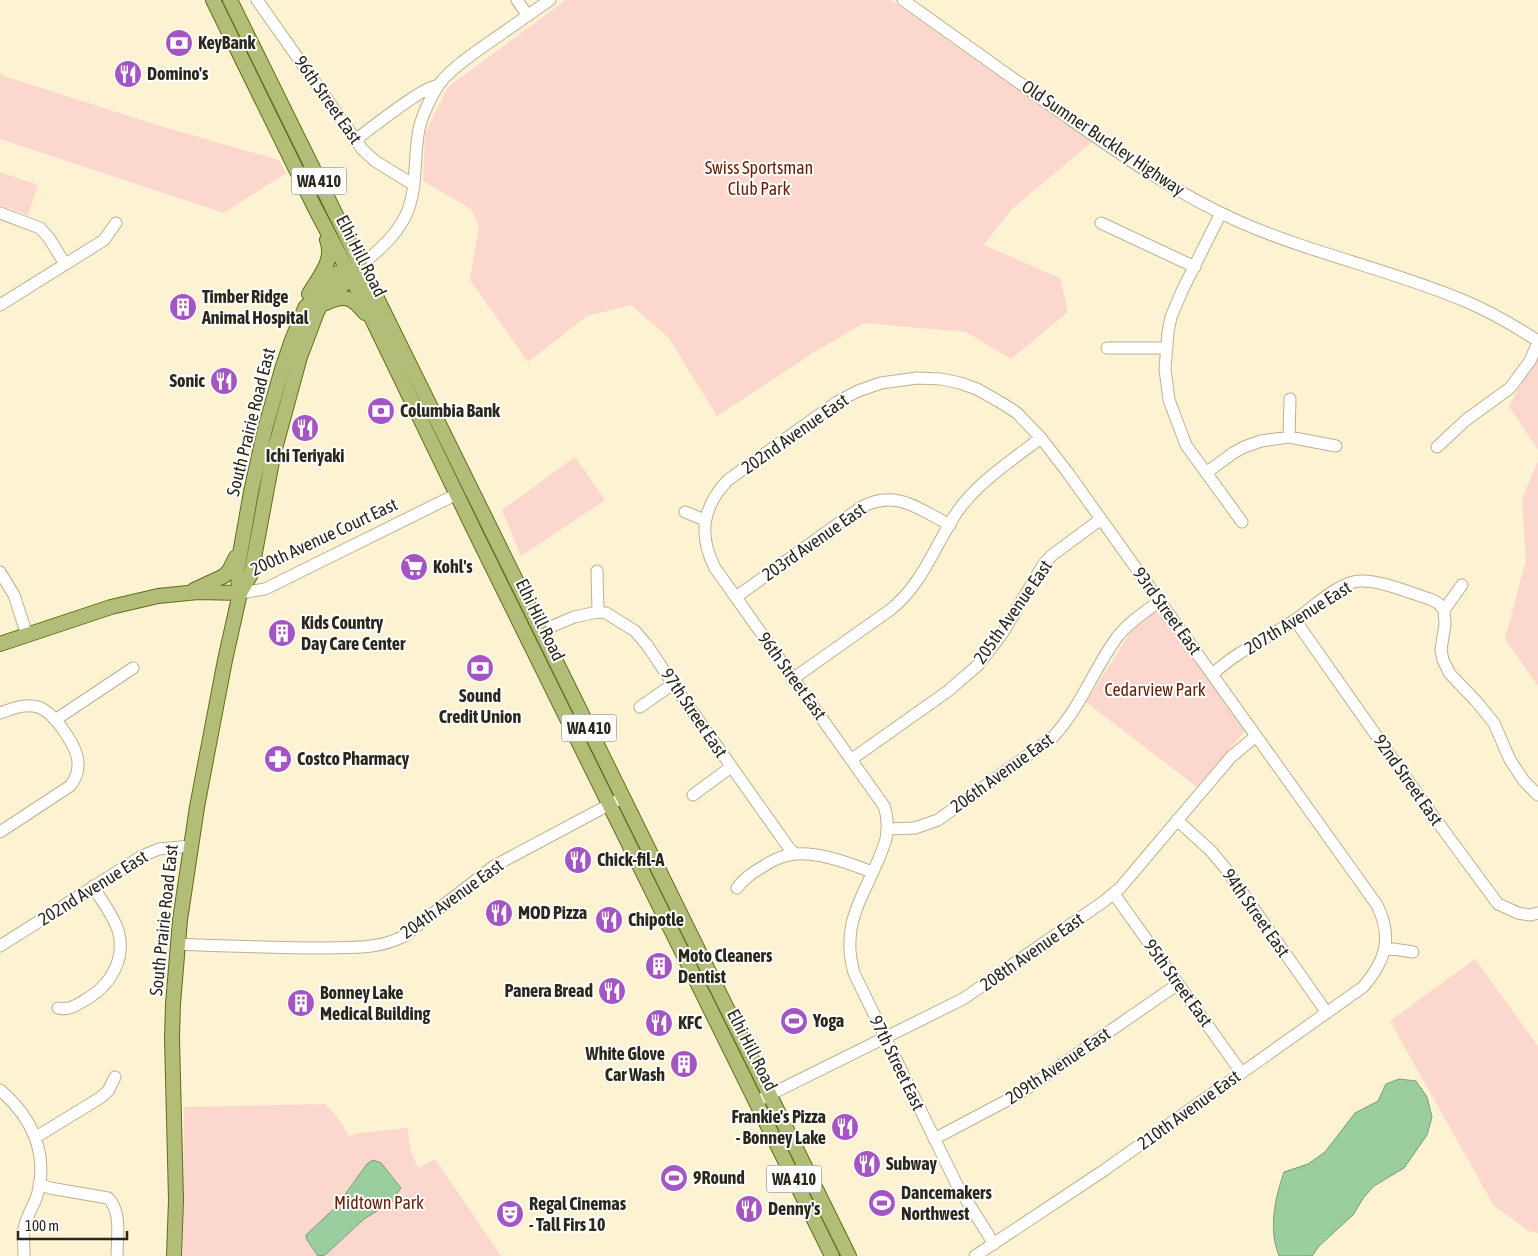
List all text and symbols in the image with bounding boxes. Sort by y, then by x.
bank icon: KeyBank [164,28,194,58]
place label: KeyBank [198,32,256,53]
street label: 96th Street East [290,52,367,148]
restaurant icon: Domino's [113,59,143,89]
place label: Domino's [147,63,209,84]
street label: Old Sumner Buckley Highway [1018,75,1189,200]
park label: Swiss Sportsman Club Park [705,157,813,199]
road number: WA 410 [292,168,346,195]
street label: Elhi Hill Road [332,211,391,300]
place label: Timber Ridge Animal Hospital [201,286,309,328]
building icon: Timber Ridge Animal Hospital [168,292,198,322]
street label: South Prairie Road East [222,346,279,498]
restaurant icon: Sonic [209,366,239,396]
place label: Sonic [169,370,205,391]
street label: 202nd Avenue East [738,389,852,478]
bank icon: Columbia Bank [366,396,396,426]
place label: Columbia Bank [400,400,501,421]
restaurant icon: Ichi Teriyaki [290,413,320,443]
place label: Ichi Teriyaki [266,445,344,466]
street label: 200th Avenue Court East [247,493,401,580]
street label: 203rd Avenue East [758,498,870,585]
supermarket icon: Kohl's [399,552,429,582]
place label: Kohl's [433,556,473,577]
street label: 205th Avenue East [969,556,1056,668]
street label: 93rd Street East [1129,563,1206,658]
street label: Elhi Hill Road [512,575,569,664]
street label: 207th Avenue East [1241,576,1355,659]
place label: Kids Country Day Care Center [301,612,406,654]
building icon: Kids Country Day Care Center [267,618,297,648]
street label: 96th Street East [754,628,831,723]
bank icon: Sound Credit Union [465,653,495,683]
street label: 97th Street East [657,664,732,761]
park label: Cedarview Park [1104,679,1206,700]
place label: Sound Credit Union [439,685,522,727]
road number: WA 410 [562,714,616,741]
street label: 206th Avenue East [946,728,1057,817]
street label: 92nd Street East [1369,730,1447,829]
pharmacy icon: Costco Pharmacy [263,744,293,774]
place label: Costco Pharmacy [297,748,410,769]
street label: South Prairie Road East [145,843,182,997]
restaurant icon: Chick-fil-A [563,845,593,875]
street label: 202nd Avenue East [34,846,151,930]
place label: Chick-fil-A [597,849,664,870]
street label: 204th Avenue East [396,854,507,943]
street label: 94th Street East [1218,865,1295,961]
restaurant icon: MOD Pizza [484,898,514,928]
place label: MOD Pizza [518,902,587,923]
restaurant icon: Chipotle [594,905,624,935]
street label: 208th Avenue East [976,908,1088,995]
place label: Chipotle [628,909,684,930]
street label: 95th Street East [1140,935,1217,1030]
place label: Moto Cleaners Dentist [678,945,773,987]
building icon: Moto Cleaners Dentist [644,951,674,981]
restaurant icon: Panera Bread [597,976,627,1006]
place label: Panera Bread [505,980,593,1001]
place label: Bonney Lake Medical Building [320,982,430,1024]
building icon: Bonney Lake Medical Building [286,988,316,1018]
street label: Elhi Hill Road [723,1005,782,1094]
sports icon: Yoga [779,1006,809,1036]
restaurant icon: KFC [644,1008,674,1038]
place label: Yoga [812,1010,844,1031]
place label: KFC [678,1012,702,1033]
street label: 97th Street East [865,1012,929,1114]
street label: 209th Avenue East [1001,1023,1114,1108]
place label: White Glove Car Wash [585,1043,665,1085]
building icon: White Glove Car Wash [669,1049,699,1079]
street label: 210th Avenue East [1133,1065,1244,1154]
place label: Frankie's Pizza - Bonney Lake [732,1106,826,1148]
restaurant icon: Frankie's Pizza - Bonney Lake [830,1112,860,1142]
restaurant icon: Subway [852,1149,882,1179]
place label: Subway [886,1153,938,1174]
sports icon: 9Round [659,1163,689,1193]
road number: WA 410 [766,1166,822,1192]
place label: 9Round [693,1167,745,1188]
place label: Dancemakers Northwest [901,1182,992,1224]
sports icon: Dancemakers Northwest [867,1188,897,1218]
park label: Midtown Park [334,1192,424,1213]
place label: Regal Cinemas - Tall Firs 10 [529,1193,627,1235]
restaurant icon: Denny's [734,1194,764,1224]
place label: Denny's [768,1198,821,1219]
theatre icon: Regal Cinemas - Tall Firs 10 [495,1199,525,1229]
scale bar [18,1208,126,1240]
text: 100 m [25,1217,59,1234]

